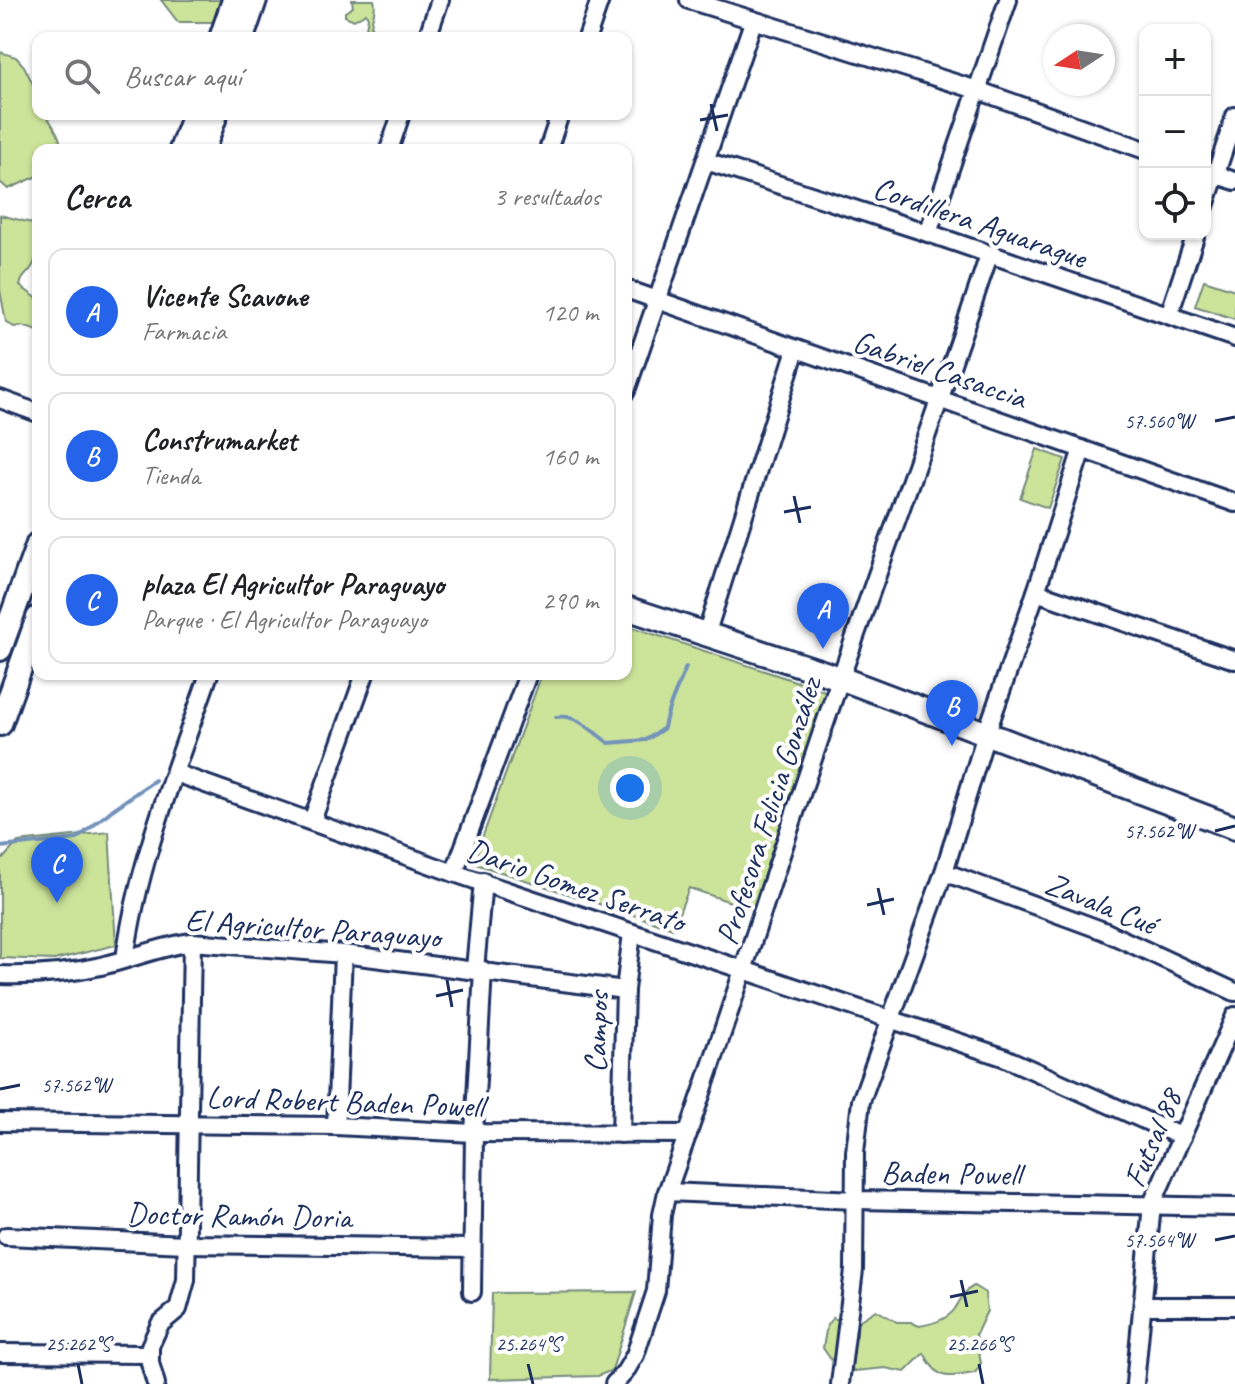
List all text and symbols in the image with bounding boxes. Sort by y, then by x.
north arrow [1043,24,1115,96]
map controls [1139,24,1211,240]
button: + [1139,24,1211,96]
search box [32,32,632,120]
icon: search [60,54,104,98]
text: Buscar aquí [124,57,242,95]
button: − [1139,96,1211,168]
street label: Cordillera Aguarague [868,167,1094,279]
button: locate [1139,168,1211,240]
text: Cerca [64,175,130,218]
text: 3 resultados [494,180,600,213]
text: Vicente Scavone [142,277,308,315]
text: A [85,296,99,329]
text: 120 m [542,296,598,329]
text: Farmacia [142,315,226,348]
street label: Gabriel Casaccia [848,321,1034,419]
text: 57.560°W [1124,409,1197,434]
text: Construmarket [142,421,296,459]
text: B [85,440,99,473]
text: 160 m [542,440,598,473]
text: Tienda [142,459,200,492]
text: plaza El Agricultor Paraguayo [142,565,444,603]
pin: A [797,583,849,649]
text: C [86,584,98,617]
text: 290 m [542,584,598,617]
text: Parque · El Agricultor Paraguayo [142,603,427,636]
street label: Profesora Felicia González [706,670,832,950]
pin: B [926,680,978,746]
your location [610,768,650,808]
text: 57.562°W [1124,819,1197,844]
street label: Dario Gomez Serrato [461,829,694,943]
pin: C [31,837,83,903]
street label: Zavala Cué [1039,863,1167,946]
street label: El Agricultor Paraguayo [184,899,445,958]
street label: Campos [575,988,619,1073]
text: 57.562°W [41,1073,114,1098]
street label: Lord Robert Baden Powell [206,1076,490,1127]
street label: Futsal 88 [1114,1081,1192,1193]
street label: Baden Powell [881,1152,1027,1195]
street label: Doctor Ramón Doria [126,1193,355,1238]
text: 57.564°W [1124,1228,1197,1253]
text: 25.262°S [46,1332,114,1357]
text: 25.264°S [496,1332,564,1357]
text: 25.266°S [947,1332,1015,1357]

